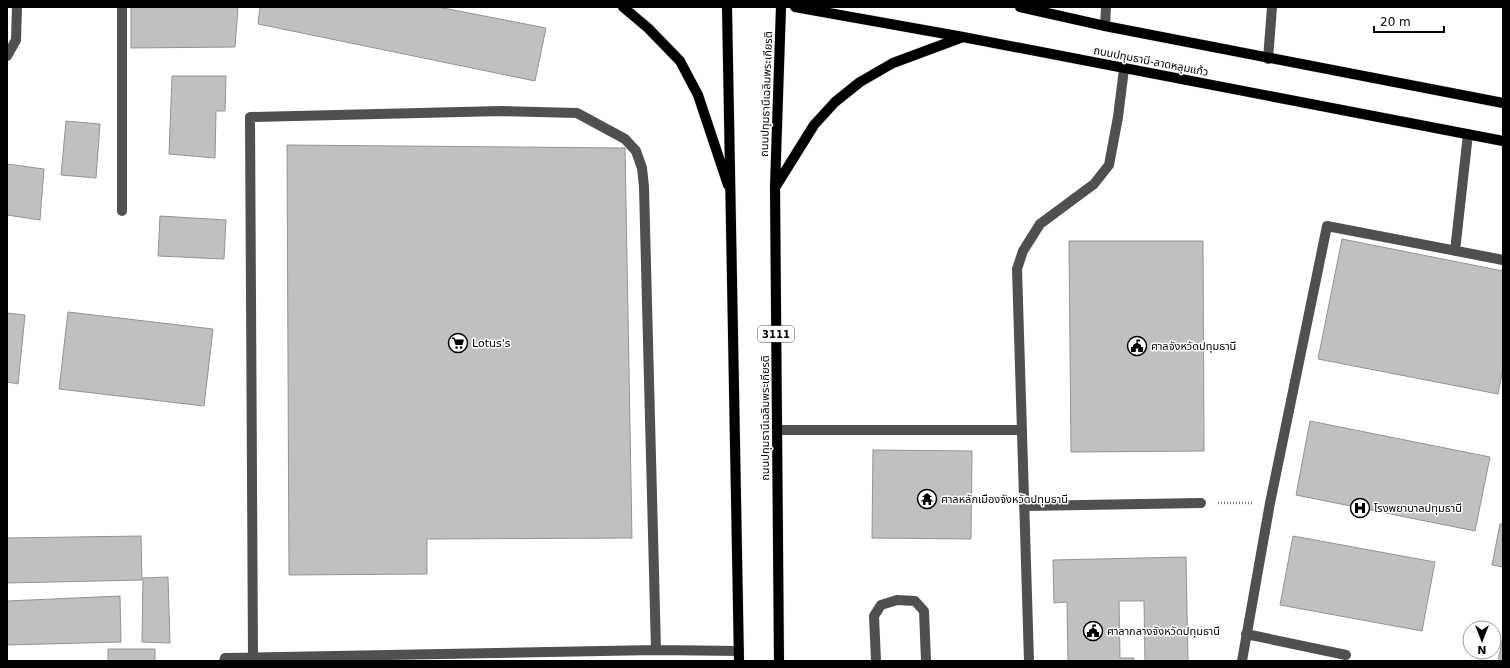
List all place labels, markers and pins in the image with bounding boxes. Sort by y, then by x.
supermarket icon: Lotus's [447,332,469,354]
public building icon: ศาลจังหวัดปทุมธานี [1126,335,1148,357]
place label: Lotus's [472,337,511,350]
place label: ศาลจังหวัดปทุมธานี [1151,340,1236,353]
temple icon: ศาลหลักเมืองจังหวัดปทุมธานี [916,488,938,510]
place label: ศาลหลักเมืองจังหวัดปทุมธานี [941,493,1068,506]
hospital icon: โรงพยาบาลปทุมธานี [1349,497,1371,519]
place label: โรงพยาบาลปทุมธานี [1374,502,1462,515]
public building icon: ศาลากลางจังหวัดปทุมธานี [1082,620,1104,642]
place label: ศาลากลางจังหวัดปทุมธานี [1107,625,1220,638]

